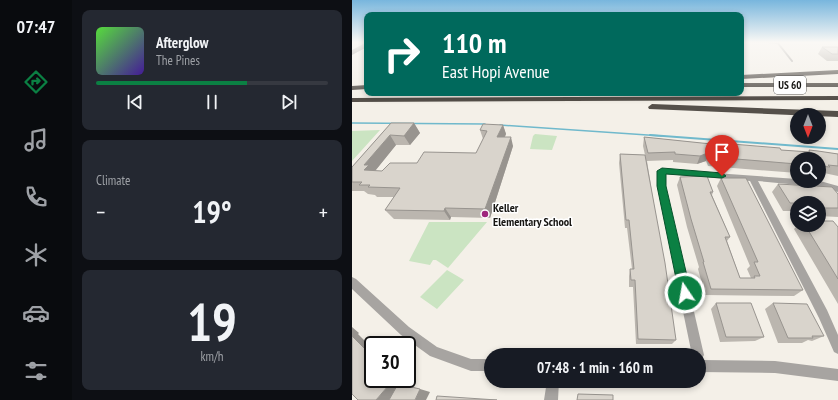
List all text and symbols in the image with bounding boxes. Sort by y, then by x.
text: 07:47 [17,15,55,38]
text: 110 m [442,24,506,61]
icon: right [376,28,428,80]
text: Afterglow [156,33,208,52]
text: The Pines [156,52,200,69]
text: East Hopi Avenue [442,60,550,83]
icon: directions [22,68,50,96]
road number: US 60 [774,76,806,94]
icon: previous [124,91,146,113]
icon: pause [201,91,223,113]
icon: next [278,91,300,113]
north arrow [790,108,826,144]
map controls [790,108,826,232]
icon: music [22,126,50,154]
pin [705,135,739,176]
icon: arrive [711,141,733,163]
button: search [790,152,826,188]
text: Climate [96,172,130,189]
icon: phone [22,183,50,211]
text: 19° [192,192,232,231]
button: layers [790,196,826,232]
text: − [96,198,105,226]
text: + [319,198,328,226]
place label: Keller Elementary School [493,200,572,229]
marker: Keller Elementary School [480,209,490,219]
icon: climate [22,241,50,269]
position arrow [664,272,706,314]
text: 19 [187,288,237,355]
icon: car [22,299,50,327]
speed limit sign: 30 [364,336,416,388]
text: km/h [200,348,224,365]
icon: filters [22,357,50,385]
text: 07:48 · 1 min · 160 m [537,358,653,377]

